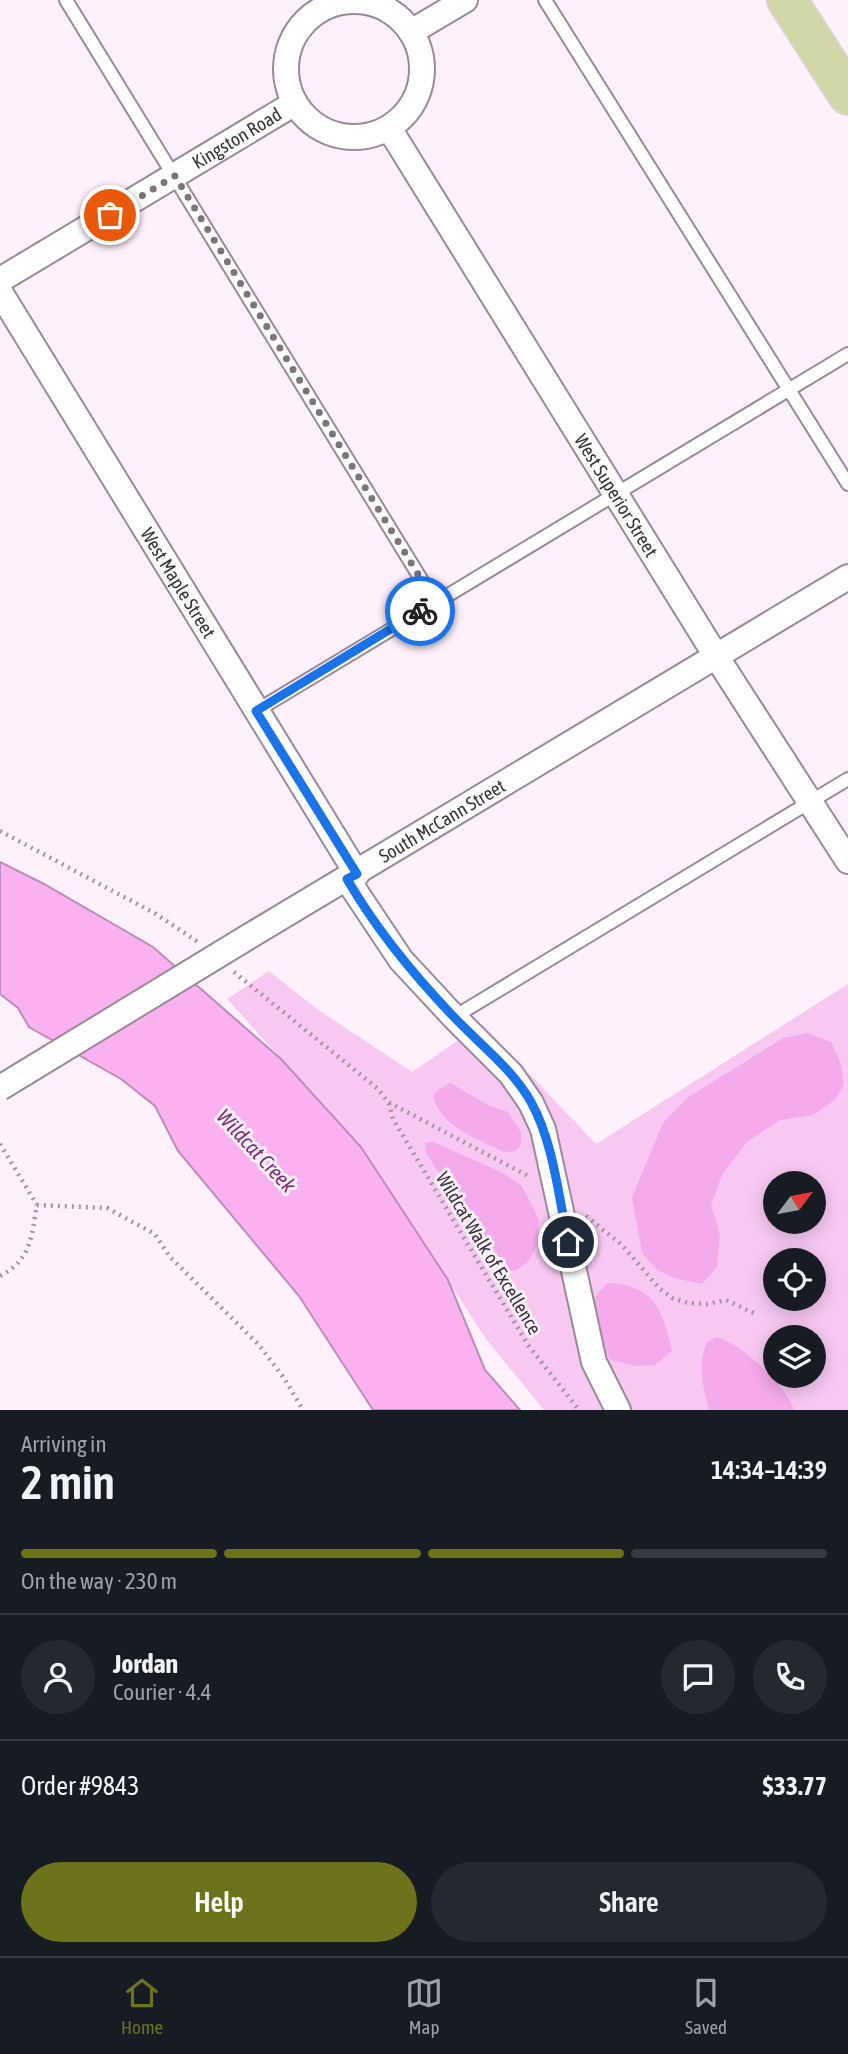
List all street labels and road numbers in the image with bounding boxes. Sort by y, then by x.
street label: Kingston Road [188,103,285,173]
street label: West Superior Street [570,430,663,561]
street label: West Maple Street [136,524,220,642]
street label: South McCann Street [375,774,509,867]
street label: Wildcat Walk of Excellence [432,1168,546,1338]

